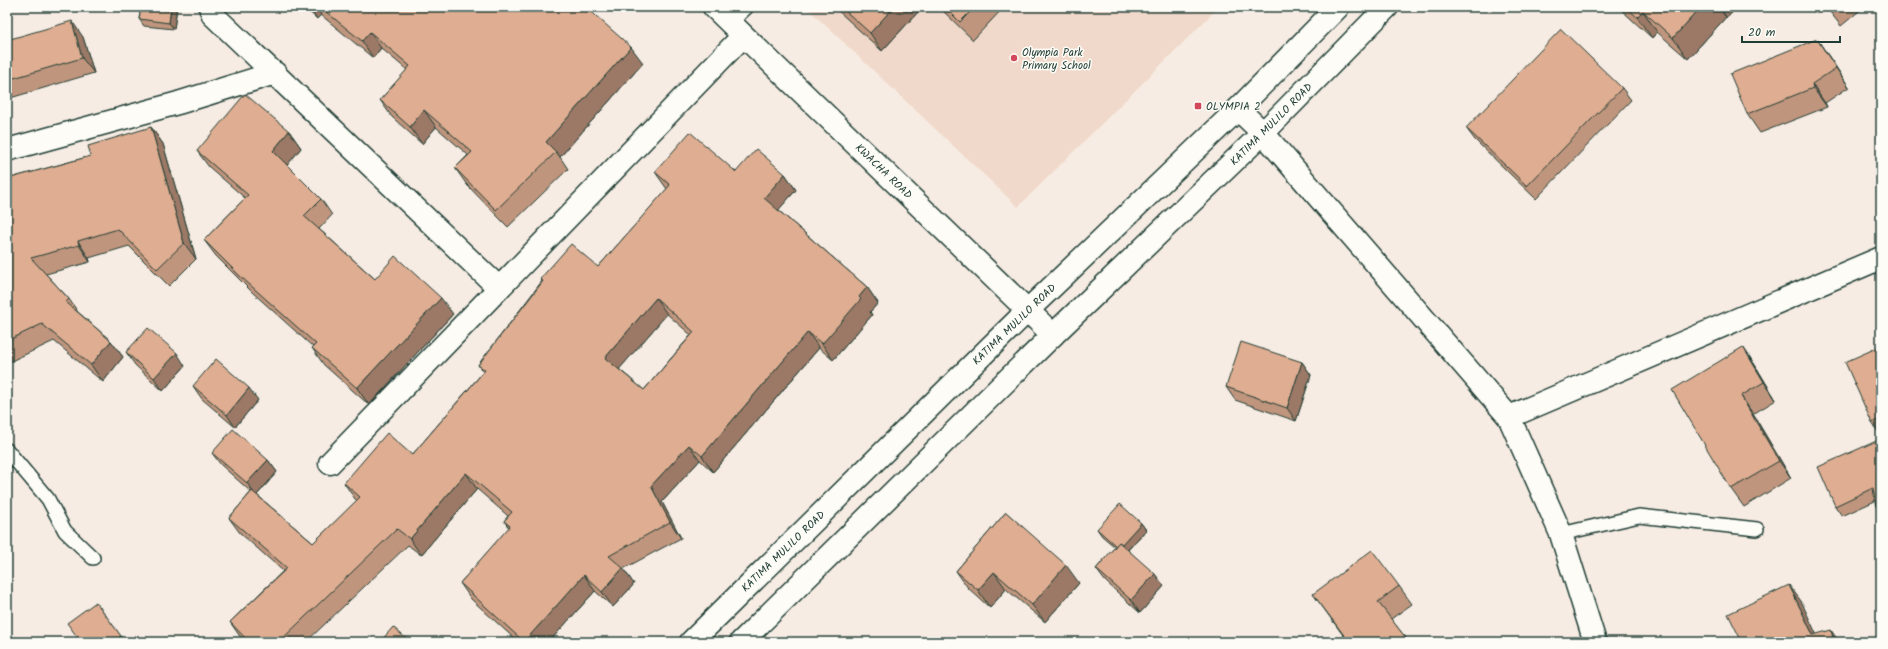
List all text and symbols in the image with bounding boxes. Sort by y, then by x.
scale bar [1742,18,1840,44]
text: 20 m [1748,23,1776,42]
place label: Olympia Park Primary School [1022,44,1091,75]
marker: Olympia Park Primary School [1009,53,1019,63]
street label: KATIMA MULILO ROAD [1226,79,1317,170]
place label: OLYMPIA 2 [1206,98,1261,116]
marker: OLYMPIA 2 [1193,101,1203,111]
street label: KWACHA ROAD [851,140,916,204]
street label: KATIMA MULILO ROAD [969,280,1061,370]
street label: KATIMA MULILO ROAD [738,507,830,597]

